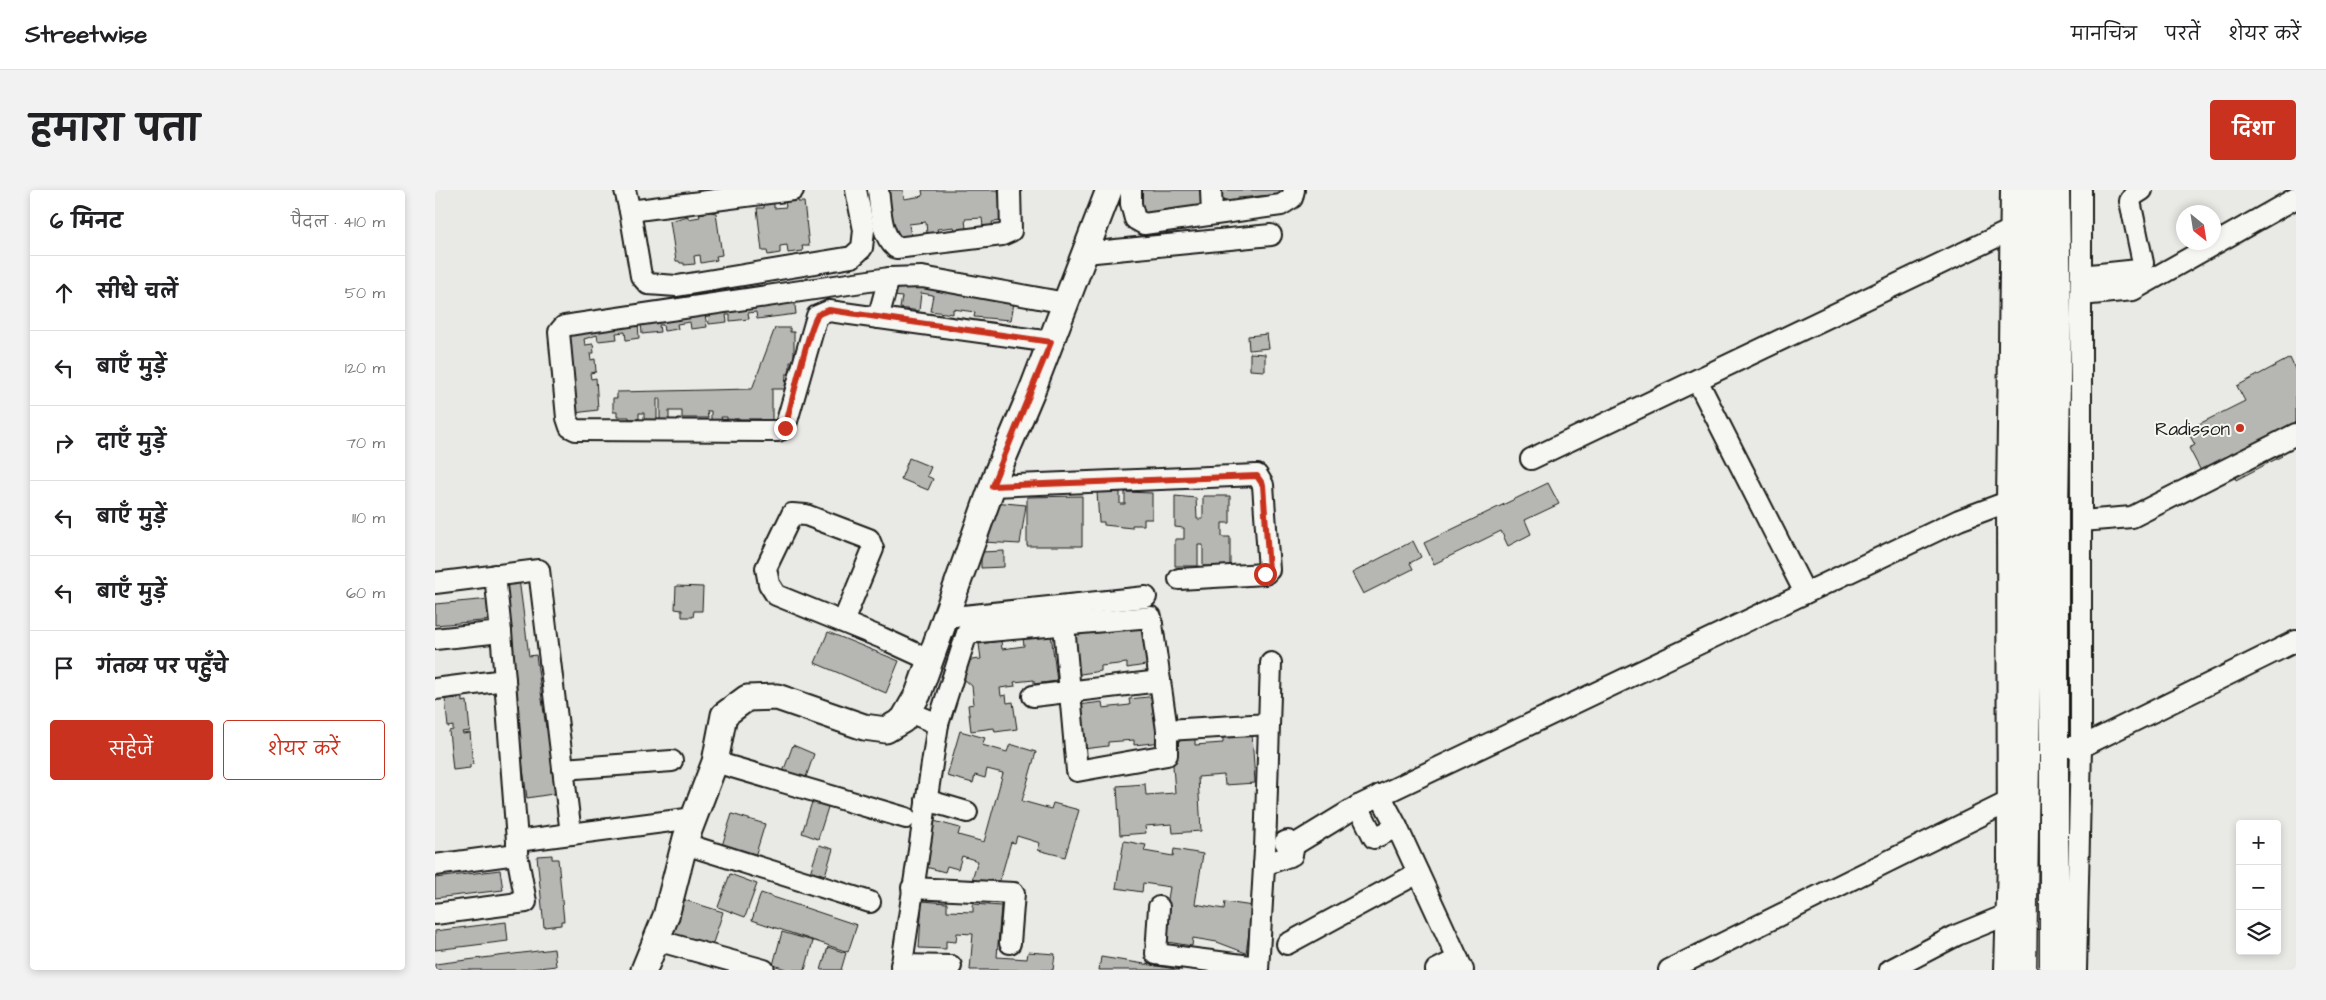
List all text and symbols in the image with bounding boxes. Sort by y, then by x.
text: Streetwise [25,18,147,52]
text: मानचित्र [2071,22,2137,47]
text: परतें [2165,22,2200,47]
text: शेयर करें [2228,22,2301,47]
button: दिशा [2210,100,2296,160]
text: हमारा पता [30,105,200,154]
north arrow [2176,205,2221,250]
text: 6 मिनट [50,207,123,236]
text: पैदल · 410 m [291,211,385,233]
icon: ahead [50,279,78,307]
text: सीधे चलें [97,279,178,306]
text: 50 m [345,282,385,304]
icon: left [50,354,78,382]
text: बाएँ मुड़ें [97,354,166,381]
text: 120 m [345,357,385,379]
place label: Radisson [2155,416,2230,443]
route end [774,417,797,440]
marker: Radisson [2234,422,2246,434]
icon: right [50,429,78,457]
text: दाएँ मुड़ें [97,429,166,456]
text: 70 m [346,432,385,454]
icon: left [50,504,78,532]
text: बाएँ मुड़ें [97,504,166,531]
text: 110 m [352,507,385,529]
route start [1254,563,1277,586]
icon: left [50,579,78,607]
text: बाएँ मुड़ें [97,579,166,606]
text: 60 m [346,582,385,604]
icon: arrive [50,654,78,682]
text: गंतव्य पर पहुँचे [97,654,228,681]
button: सहेजें [50,720,213,780]
button: शेयर करें [223,720,385,780]
map controls [2236,820,2281,955]
button: + [2236,820,2281,865]
button: − [2236,865,2281,910]
button: layers [2236,910,2281,955]

